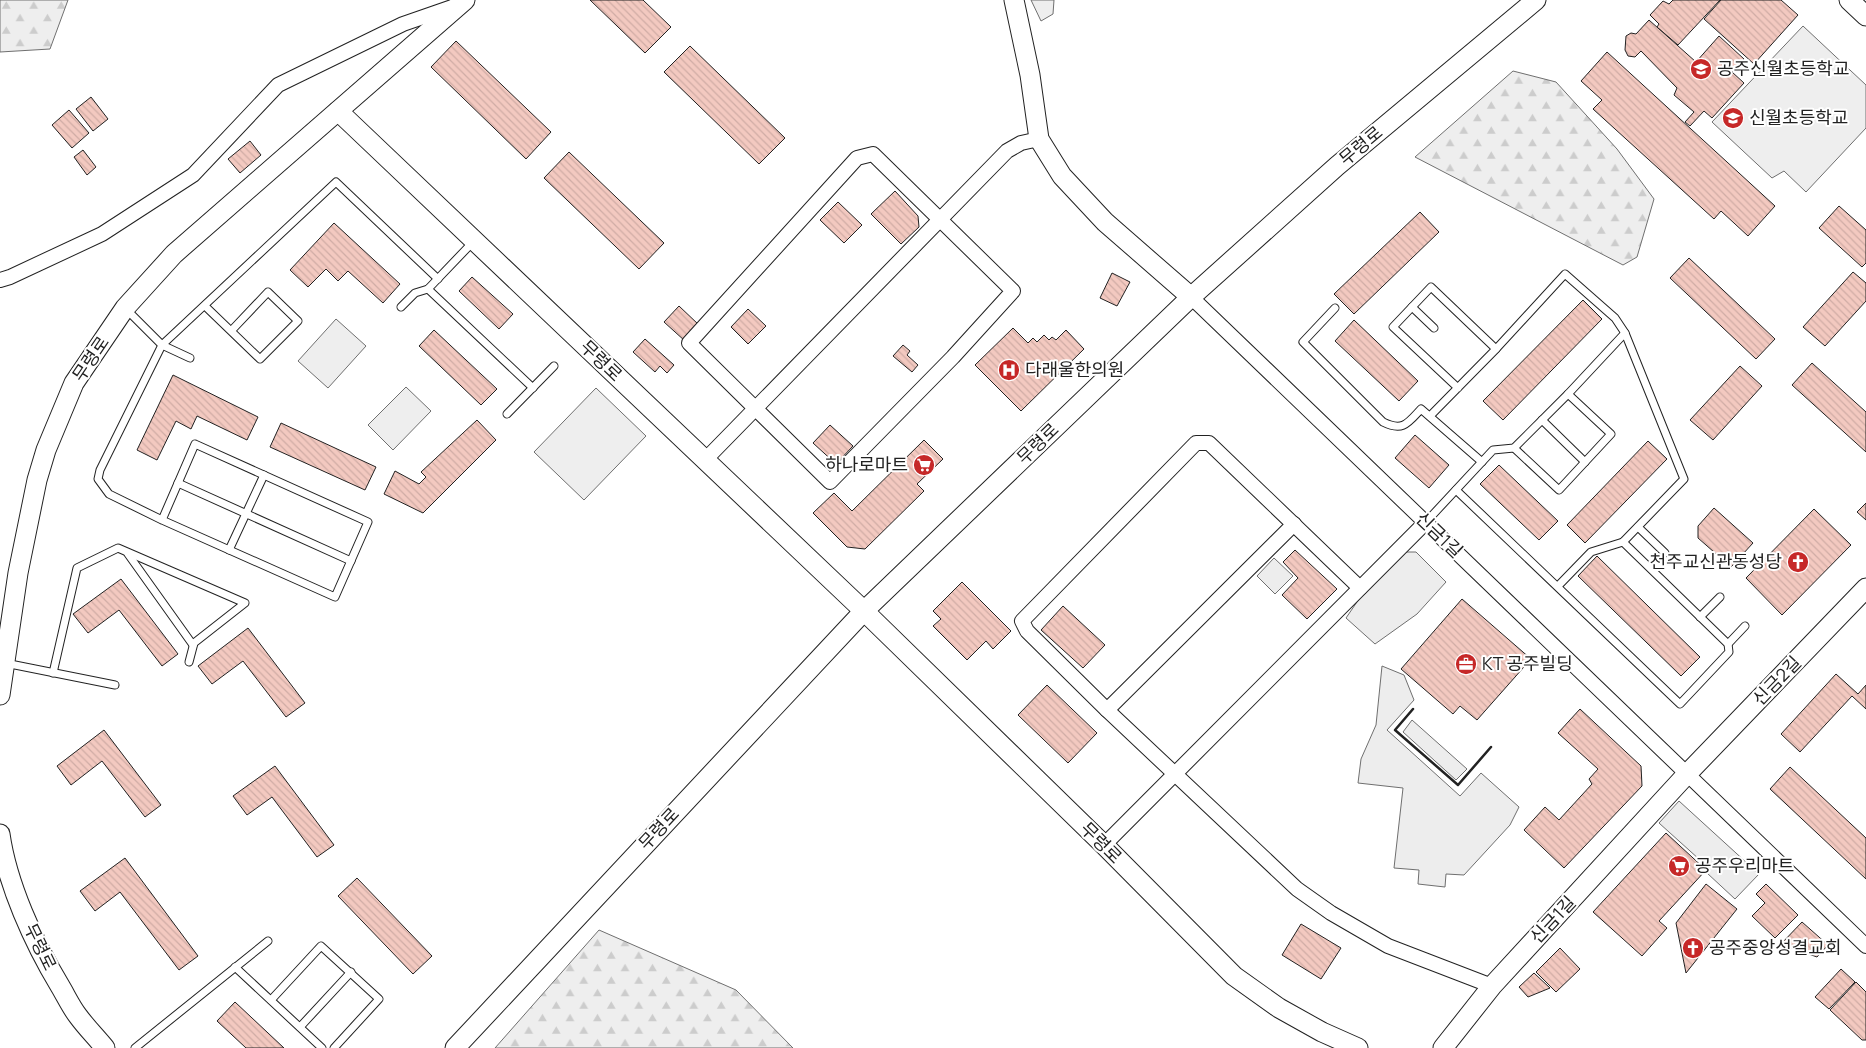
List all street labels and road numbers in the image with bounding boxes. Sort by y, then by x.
street label: 무령로 [1334,120,1387,170]
street label: 무령로 [66,331,114,386]
street label: 무령로 [575,334,628,386]
street label: 무령로 [1011,417,1064,469]
street label: 신금1길 [1411,506,1468,563]
street label: 신금2길 [1747,650,1806,710]
street label: 무령로 [633,802,684,855]
street label: 무령로 [1076,816,1128,868]
street label: 신금1길 [1524,890,1580,948]
street label: 무령로 [19,919,63,974]

